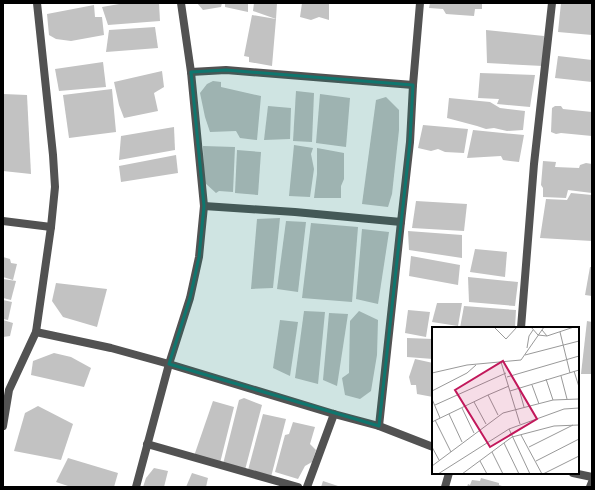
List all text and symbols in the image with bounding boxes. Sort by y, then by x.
inset map [432,327,579,474]

